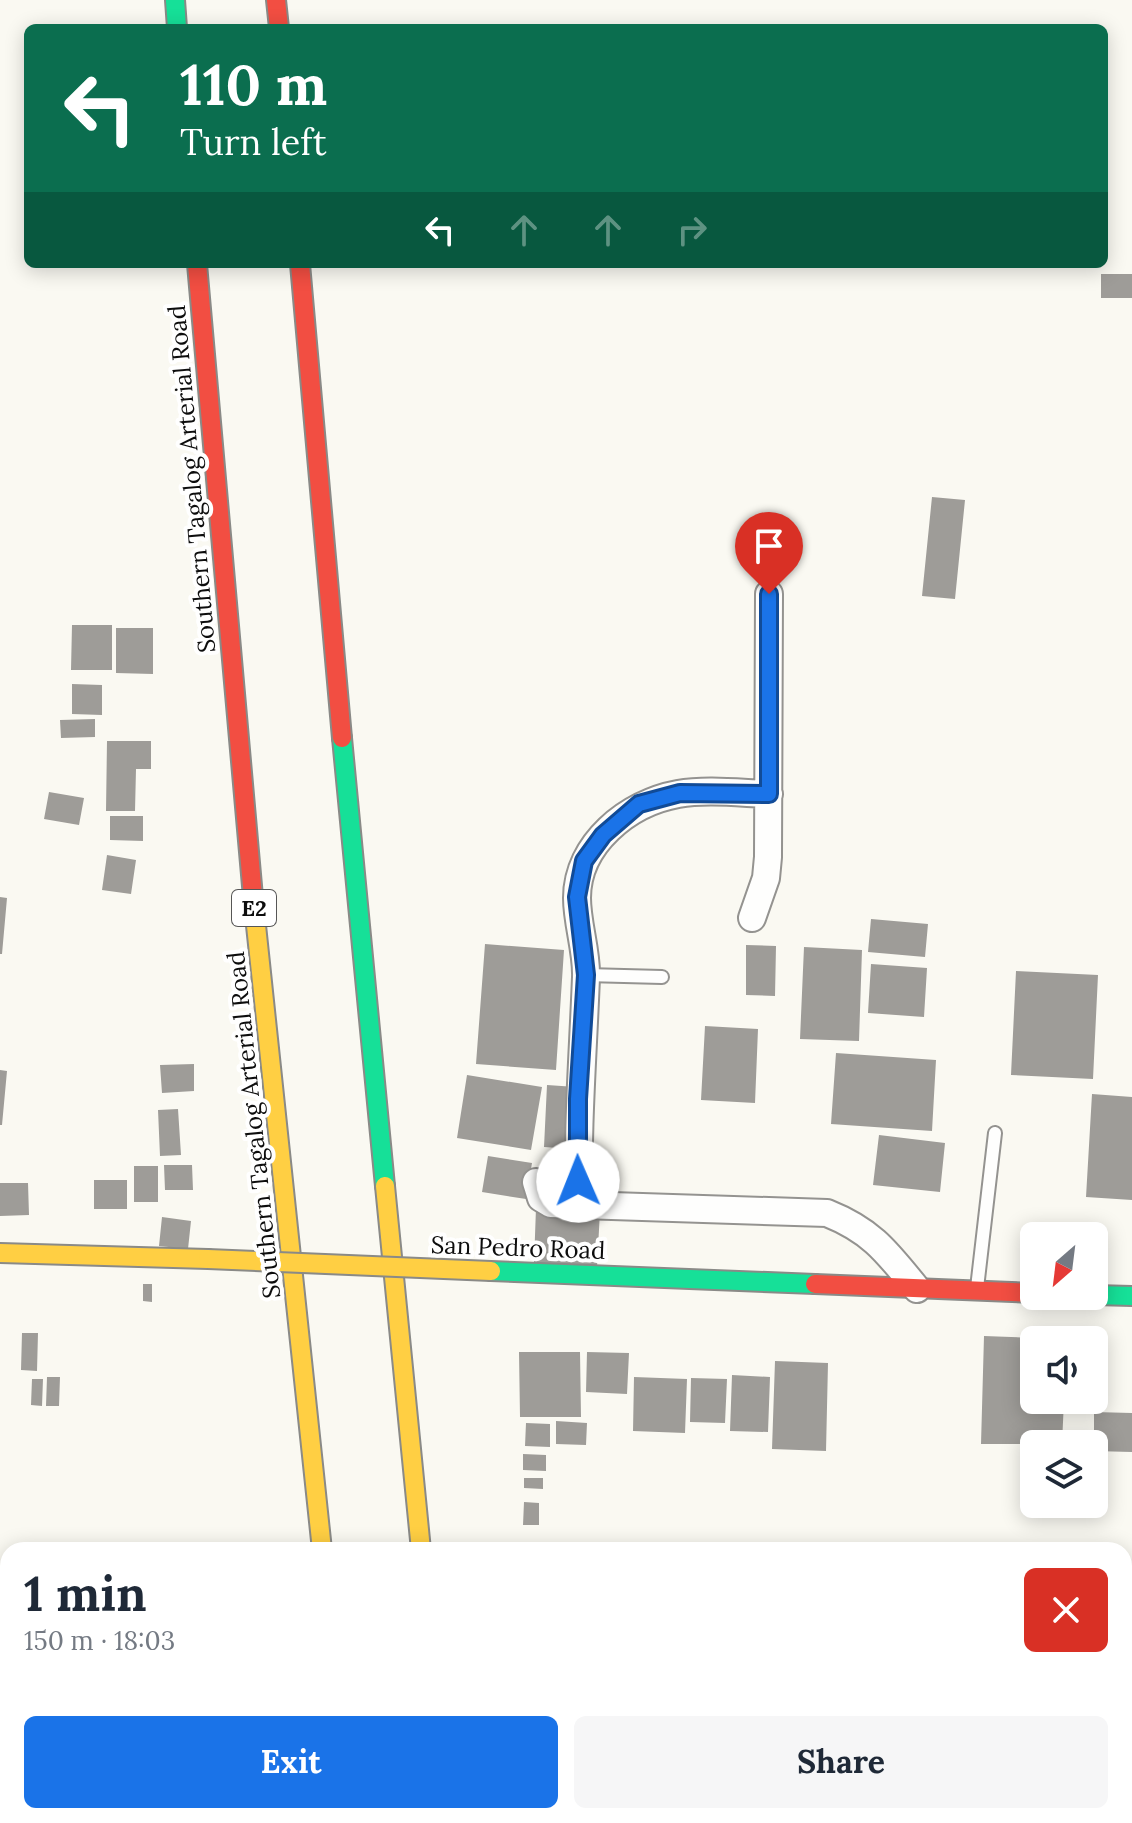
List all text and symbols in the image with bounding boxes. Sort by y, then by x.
text: 110 m [180,49,327,120]
icon: left [48,56,152,160]
text: Turn left [180,119,327,165]
icon: left [418,208,462,252]
icon: ahead [502,208,546,252]
icon: ahead [586,208,630,252]
icon: right [670,208,714,252]
street label: Southern Tagalog Arterial Road [161,304,222,654]
pin [735,512,803,594]
icon: arrive [747,524,791,568]
road number: E2 [232,890,276,926]
street label: Southern Tagalog Arterial Road [220,950,287,1300]
position arrow [536,1139,620,1223]
north arrow [1020,1222,1108,1310]
map controls [1020,1222,1108,1518]
street label: San Pedro Road [430,1229,606,1266]
button: sound [1020,1326,1108,1414]
button: layers [1020,1430,1108,1518]
text: 1 min [24,1563,147,1624]
button: close [1024,1568,1108,1652]
text: 150 m · 18:03 [24,1624,175,1657]
button: Exit [24,1716,558,1808]
button: Share [574,1716,1108,1808]

